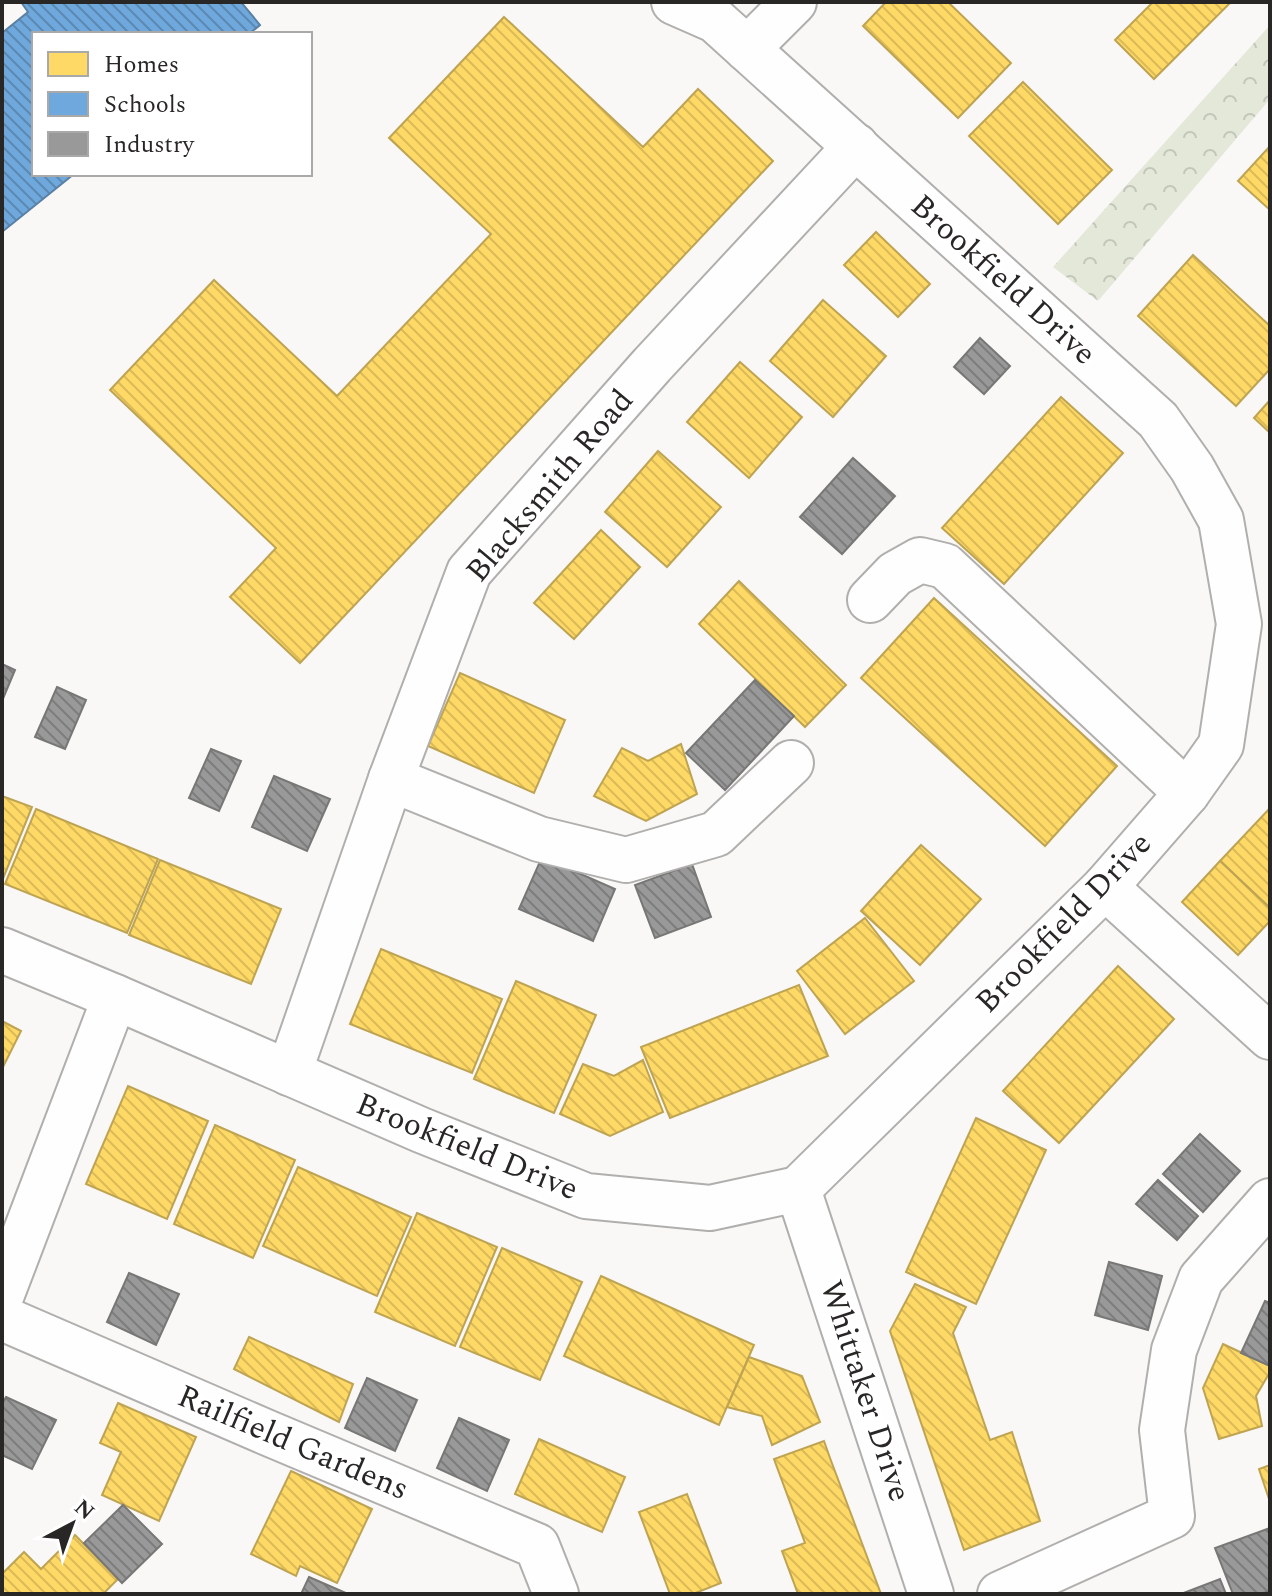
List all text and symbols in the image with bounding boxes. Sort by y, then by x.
legend [32,32,312,176]
text: Homes [104,47,179,83]
text: Schools [104,87,186,123]
text: Industry [104,127,196,163]
street label: Brookfield Drive [899,183,1107,377]
street label: Blacksmith Road [454,378,646,594]
street label: Brookfield Drive [964,821,1164,1025]
street label: Brookfield Drive [348,1080,586,1214]
street label: Whittaker Drive [806,1274,924,1508]
street label: Railfield Gardens [170,1372,416,1514]
north arrow [32,1484,112,1564]
text: N [67,1492,102,1528]

